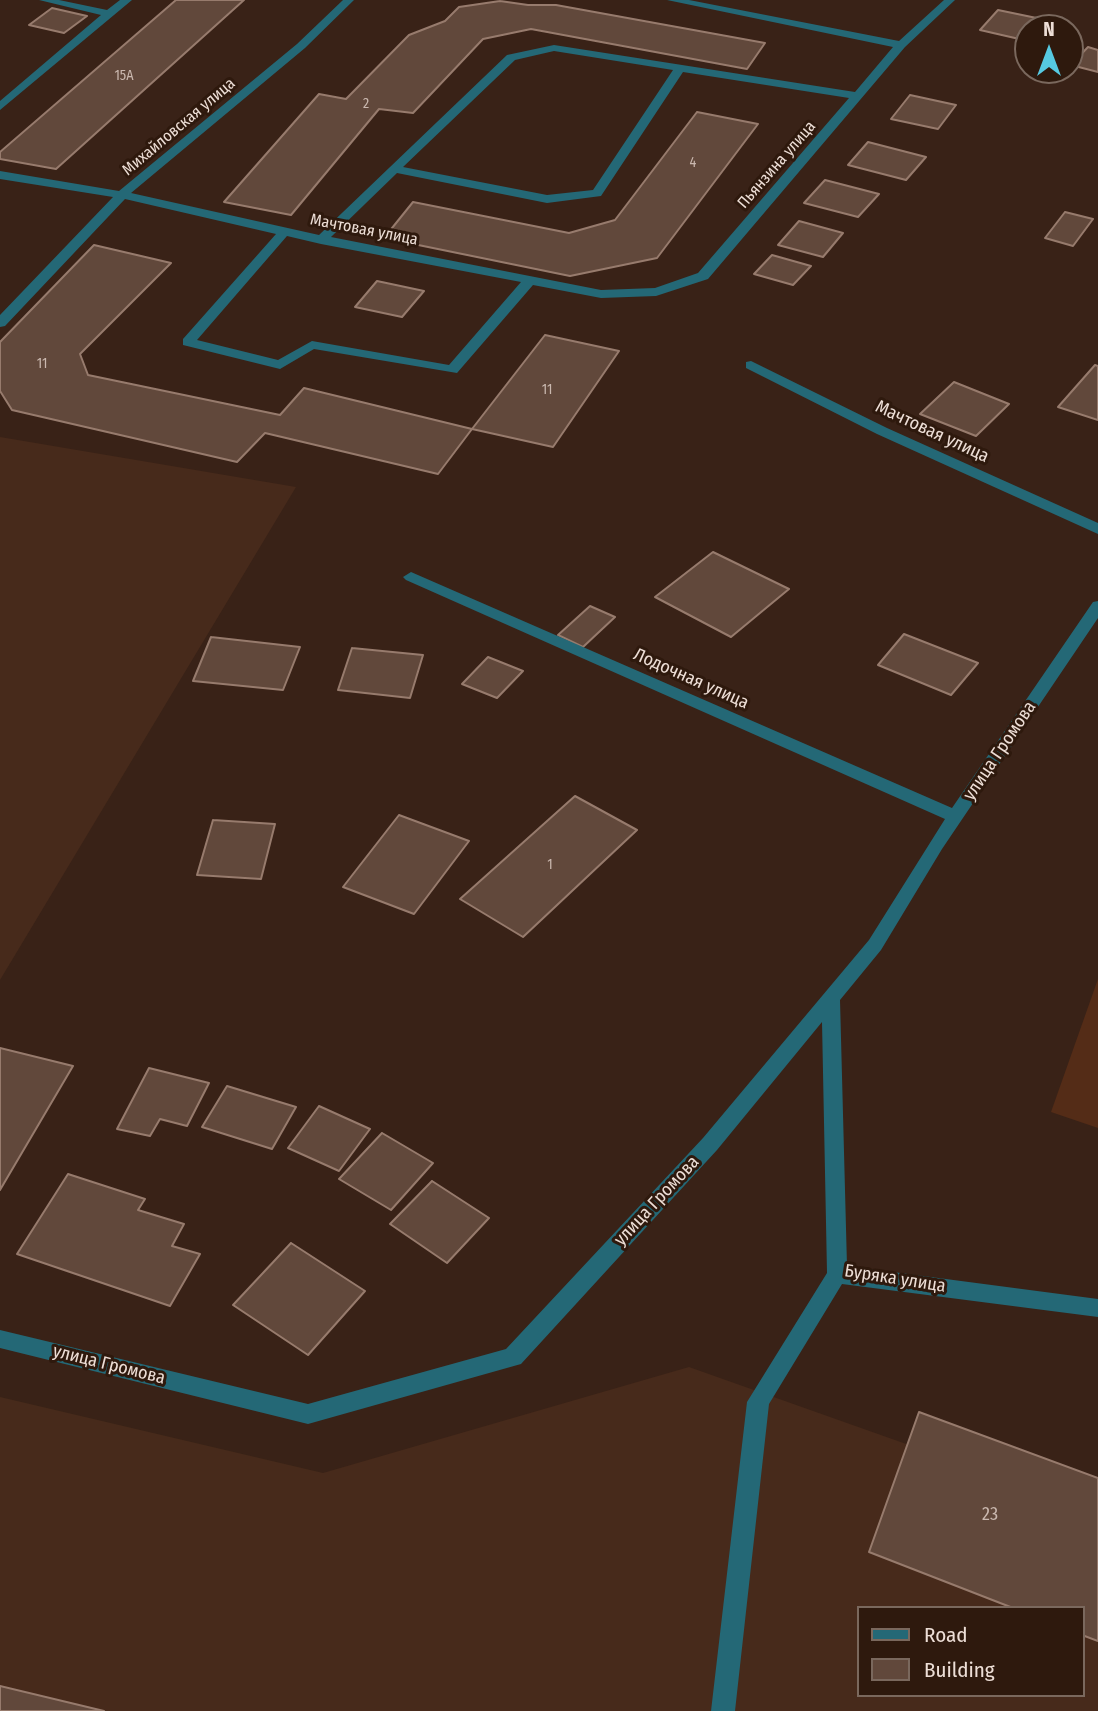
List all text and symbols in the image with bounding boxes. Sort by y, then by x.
north arrow [1014,14,1084,84]
text: N [1043,18,1055,41]
house number: 15А [114,68,134,84]
street label: Михайловская улица [119,74,239,180]
house number: 2 [363,96,369,112]
street label: Пьянзина улица [734,117,820,213]
house number: 4 [690,155,696,171]
street label: Мачтовая улица [309,210,419,250]
house number: 11 [37,356,47,372]
house number: 11 [542,382,552,398]
street label: Мачтовая улица [872,396,992,468]
street label: Лодочная улица [630,644,752,714]
street label: улица Громова [959,697,1041,805]
house number: 1 [547,857,553,873]
street label: улица Громова [610,1152,704,1250]
street label: Буряка улица [843,1260,947,1298]
street label: улица Громова [51,1341,167,1389]
house number: 23 [982,1504,998,1526]
legend [856,1606,1084,1697]
text: Road [924,1622,968,1648]
text: Building [924,1657,995,1683]

